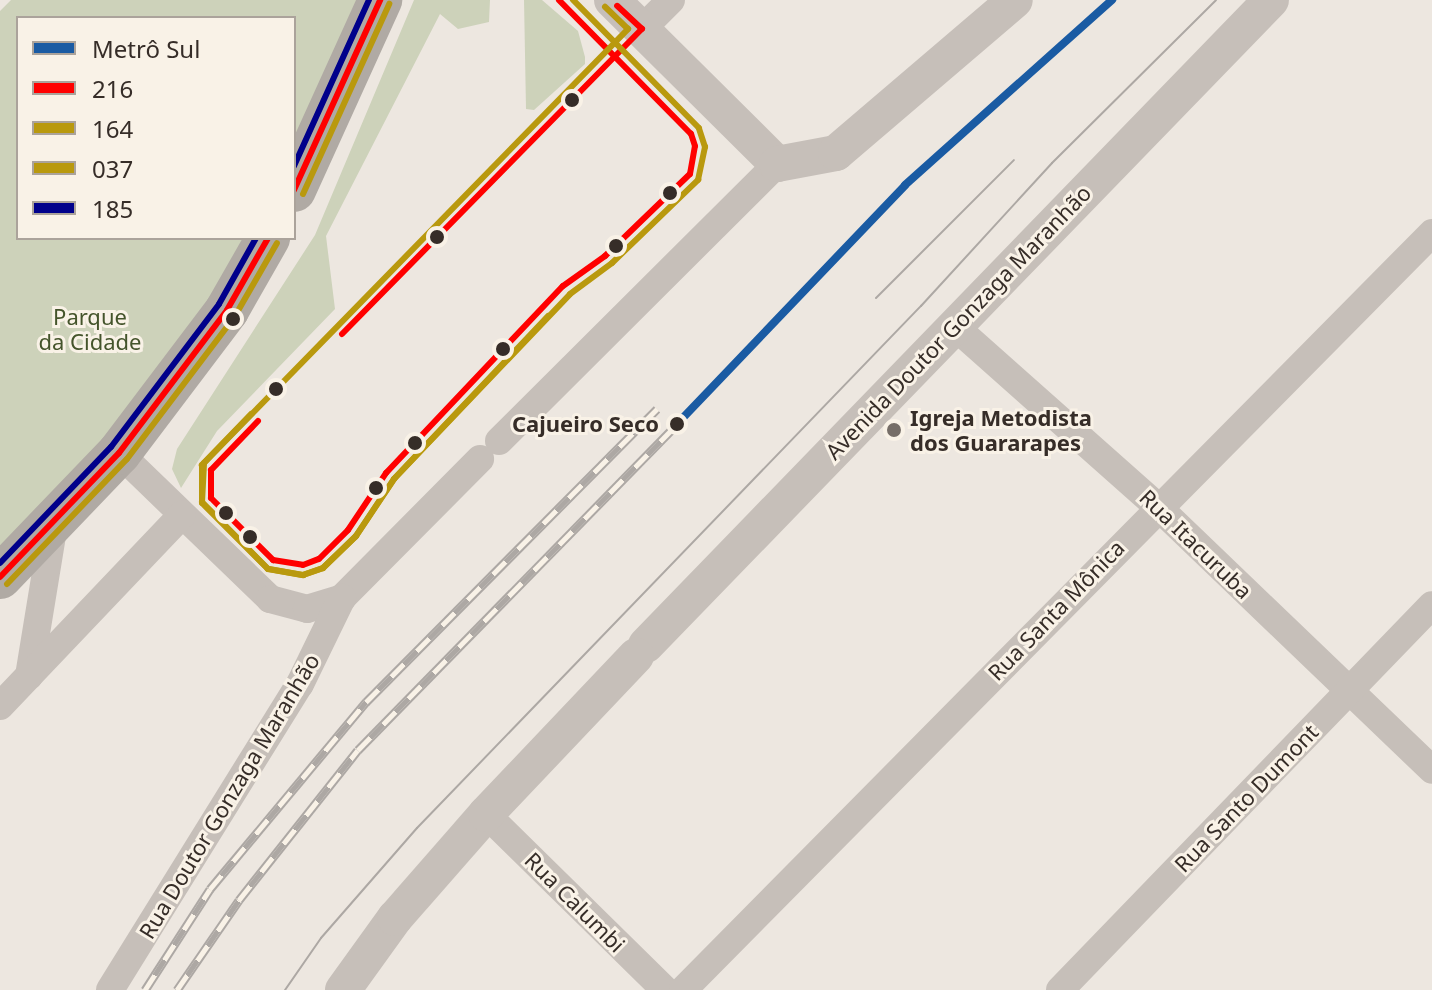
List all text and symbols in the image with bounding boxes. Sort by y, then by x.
legend [16,16,296,240]
text: Metrô Sul [92,32,200,65]
text: 216 [92,72,133,105]
unlabelled marker [564,92,580,108]
text: 164 [92,112,133,145]
text: 037 [92,152,133,185]
street label: Avenida Doutor Gonzaga Maranhão [820,179,1096,465]
unlabelled marker [662,185,678,201]
text: 185 [92,192,133,225]
unlabelled marker [429,229,445,245]
unlabelled marker [608,238,624,254]
park label: Parque da Cidade [39,303,141,354]
unlabelled marker [225,311,241,327]
unlabelled marker [495,341,511,357]
unlabelled marker [268,381,284,397]
place label: Igreja Metodista dos Guararapes [910,404,1092,456]
place label: Cajueiro Seco [512,411,659,437]
marker: Cajueiro Seco [666,413,688,435]
marker: Igreja Metodista dos Guararapes [885,421,903,439]
unlabelled marker [407,435,423,451]
unlabelled marker [368,480,384,496]
street label: Rua Itacuruba [1134,484,1258,604]
unlabelled marker [218,505,234,521]
unlabelled marker [242,529,258,545]
street label: Rua Santa Mônica [982,534,1130,686]
street label: Rua Doutor Gonzaga Maranhão [133,649,325,943]
street label: Rua Santo Dumont [1169,719,1323,877]
street label: Rua Calumbi [519,846,631,958]

